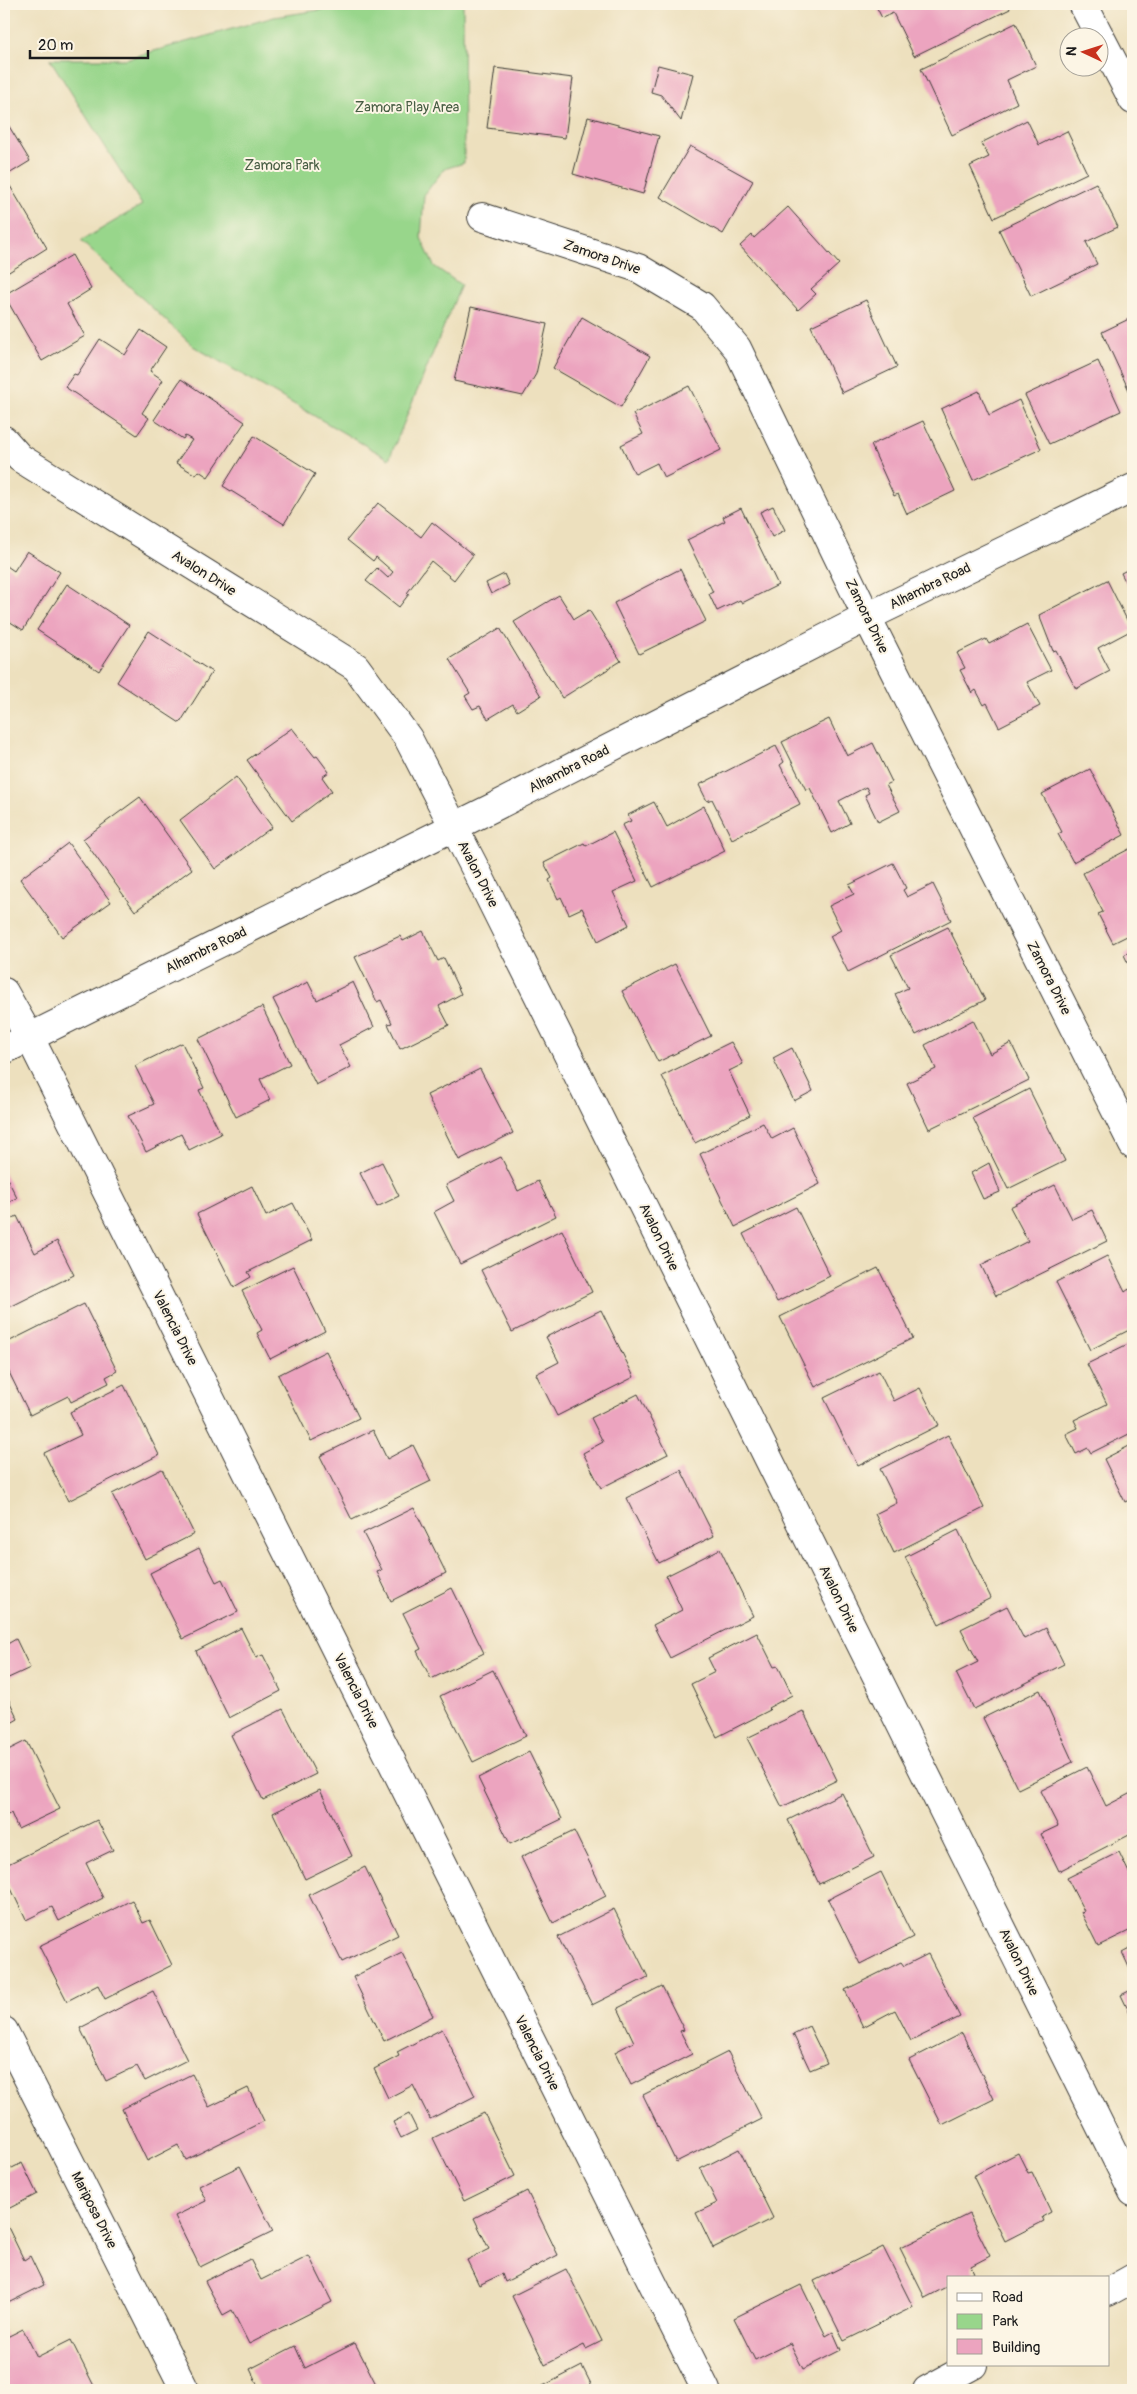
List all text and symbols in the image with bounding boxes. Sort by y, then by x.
scale bar [30,28,148,60]
north arrow [1060,28,1110,78]
text: 20 m [38,36,73,55]
text: N [1063,46,1080,56]
park label: Zamora Play Area [355,99,459,116]
park label: Zamora Park [244,157,320,174]
street label: Zamora Drive [561,236,643,278]
street label: Avalon Drive [169,547,239,599]
street label: Alhambra Road [887,559,974,613]
street label: Zamora Drive [842,576,892,656]
street label: Alhambra Road [526,741,612,797]
street label: Avalon Drive [454,838,502,910]
street label: Alhambra Road [163,923,250,977]
street label: Zamora Drive [1023,938,1075,1018]
street label: Avalon Drive [635,1201,683,1273]
street label: Valencia Drive [149,1288,201,1368]
street label: Avalon Drive [815,1563,863,1635]
street label: Valencia Drive [330,1651,382,1731]
street label: Avalon Drive [995,1926,1043,1998]
street label: Valencia Drive [511,2013,563,2093]
street label: Mariposa Drive [67,2169,121,2251]
legend [947,2276,1110,2366]
text: Road [992,2288,1023,2307]
text: Park [992,2312,1019,2331]
text: Building [992,2338,1040,2357]

